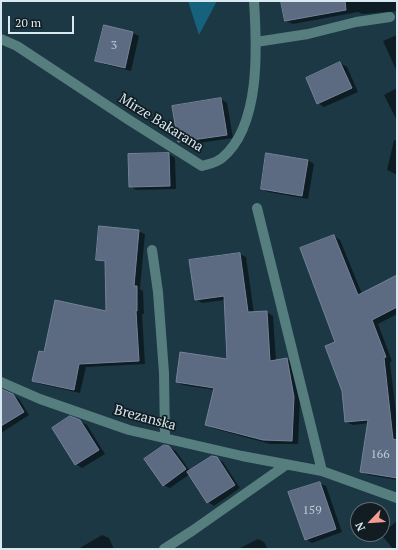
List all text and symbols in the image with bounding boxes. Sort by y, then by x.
scale bar [10,8,76,34]
text: 20 m [15,15,41,30]
house number: 3 [111,39,117,53]
street label: Mirze Bakarana [116,90,206,156]
street label: Brezanska [112,402,178,434]
house number: 166 [370,448,390,462]
north arrow [350,502,390,542]
house number: 159 [302,504,322,518]
text: N [352,520,368,533]

